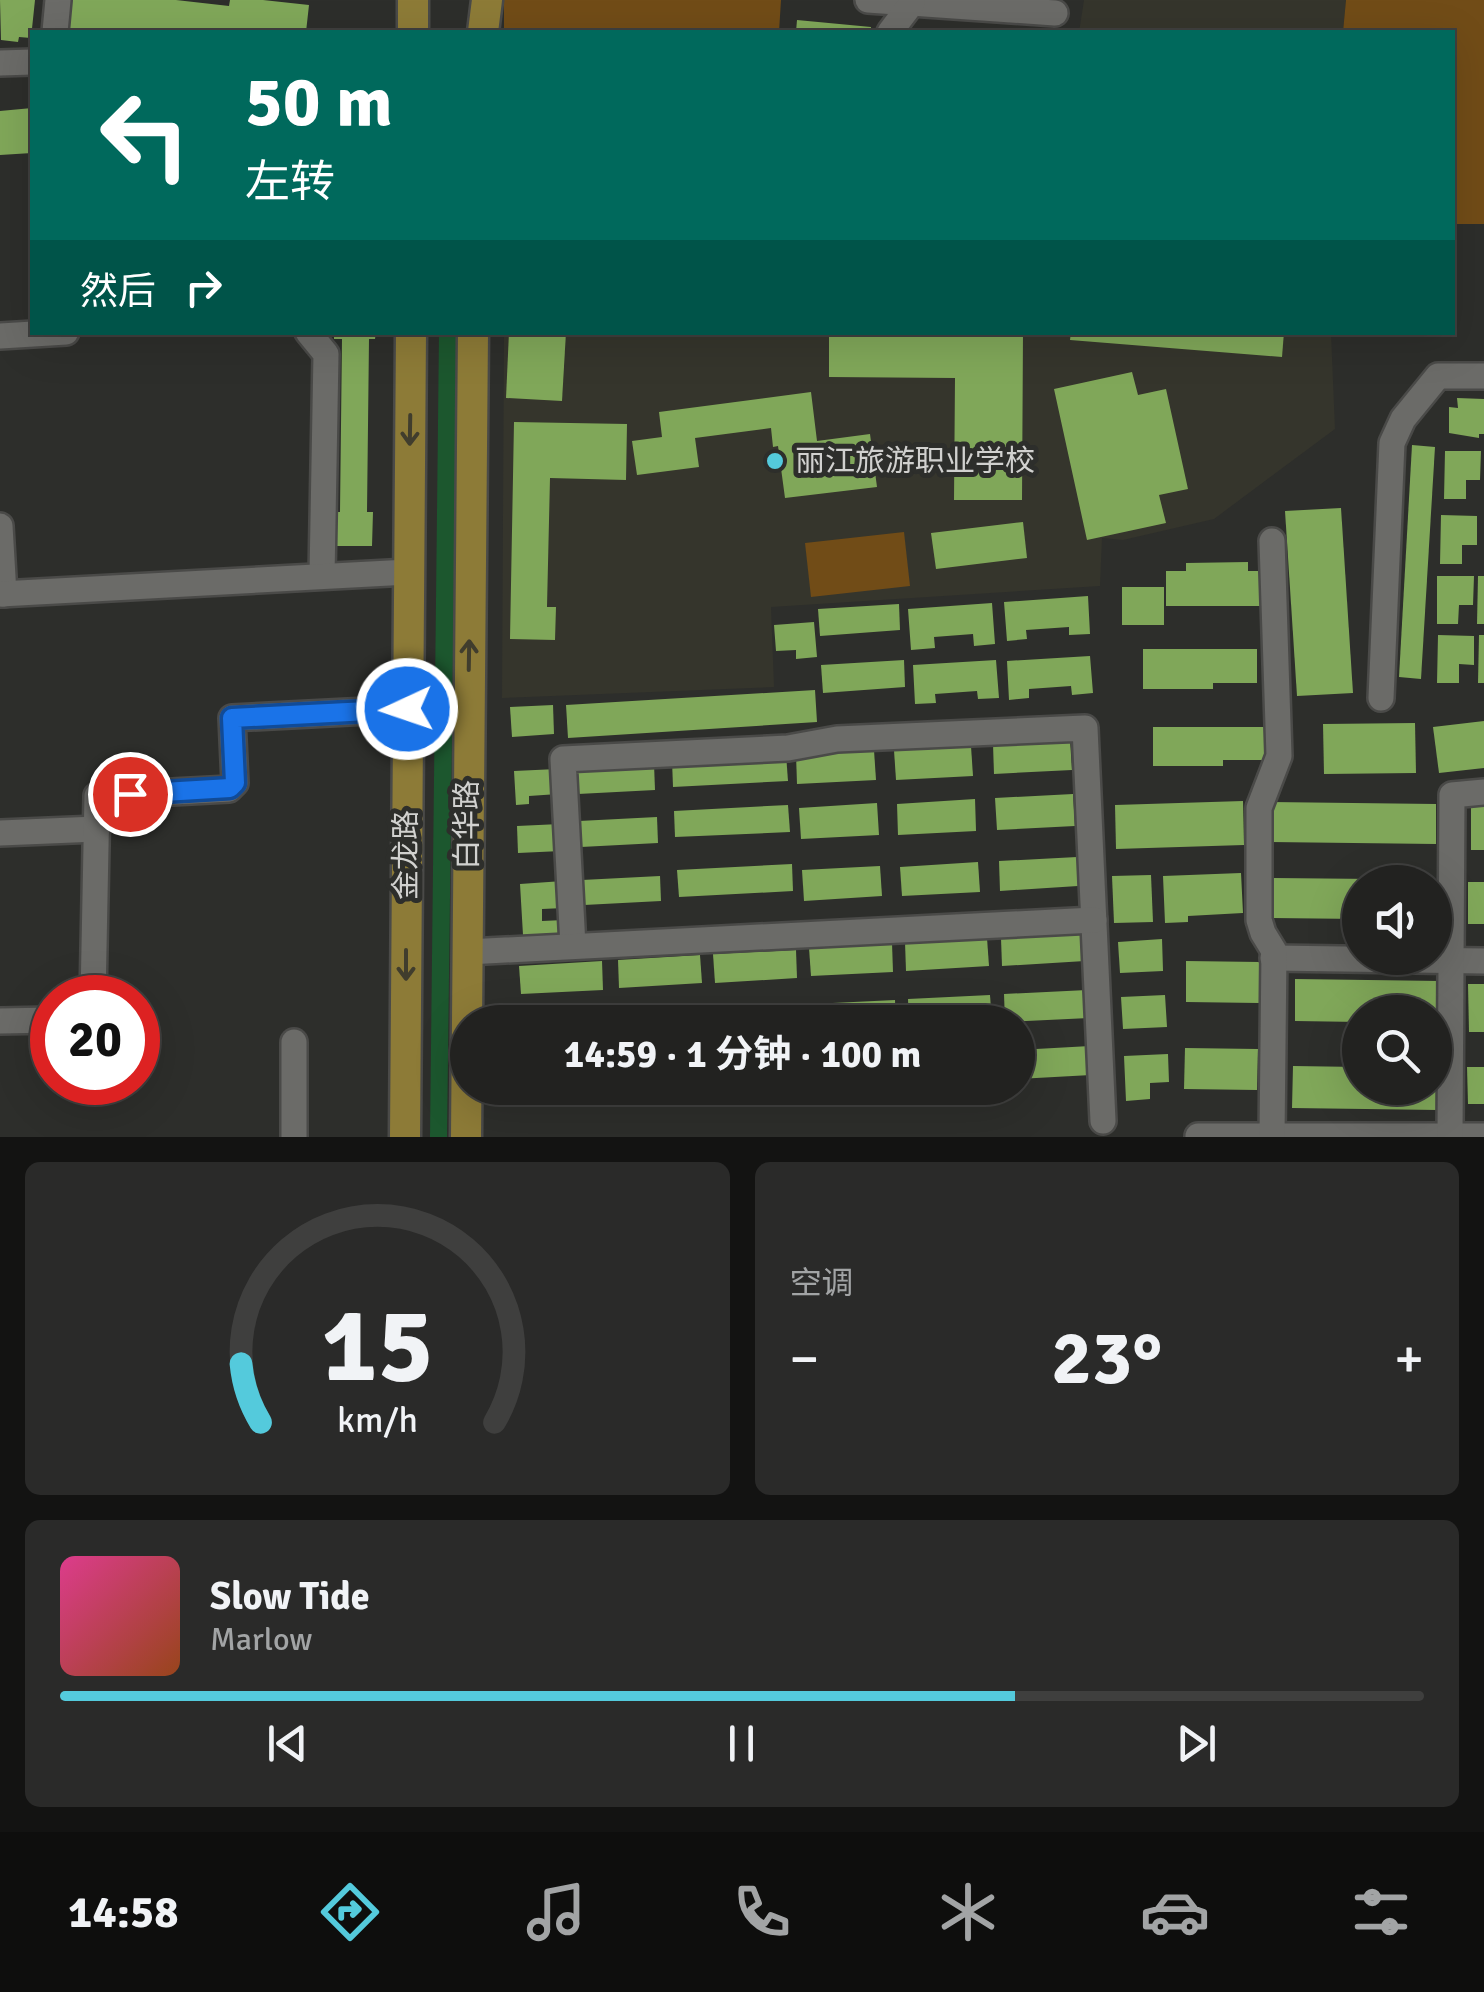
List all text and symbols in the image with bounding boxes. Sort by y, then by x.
text: 50 m [245,59,393,145]
icon: left [80,70,210,200]
text: 左转 [245,155,335,210]
icon: right [176,260,231,315]
text: 然后 [80,268,156,315]
one-way arrow [400,412,420,445]
place label: 丽江旅游职业学校 [795,443,1035,480]
marker: 丽江旅游职业学校 [764,450,786,472]
one-way arrow [460,639,478,672]
position arrow [355,657,459,761]
pin [88,752,173,837]
icon: arrive [103,767,158,822]
street label: 白华路 [449,780,486,870]
street label: 金龙路 [388,810,425,900]
map controls [1342,865,1452,1105]
button: sound [1342,865,1452,975]
one-way arrow [396,948,416,980]
speed limit sign: 20 [30,975,160,1105]
button: search [1342,995,1452,1105]
text: 14:59 · 1 分钟 · 100 m [564,1031,921,1078]
text: 空调 [790,1264,854,1303]
text: 15 [321,1282,433,1410]
text: 23° [1051,1312,1162,1405]
text: − [790,1325,819,1393]
text: + [1394,1325,1424,1393]
text: km/h [337,1398,418,1442]
text: Slow Tide [210,1573,370,1620]
text: Marlow [210,1620,312,1659]
icon: previous [260,1716,315,1771]
icon: pause [714,1716,769,1771]
icon: next [1169,1716,1224,1771]
icon: directions [315,1877,385,1947]
icon: music [521,1877,591,1947]
icon: phone [727,1877,797,1947]
icon: climate [933,1877,1003,1947]
icon: car [1140,1877,1210,1947]
icon: filters [1346,1877,1416,1947]
text: 14:58 [68,1885,179,1940]

